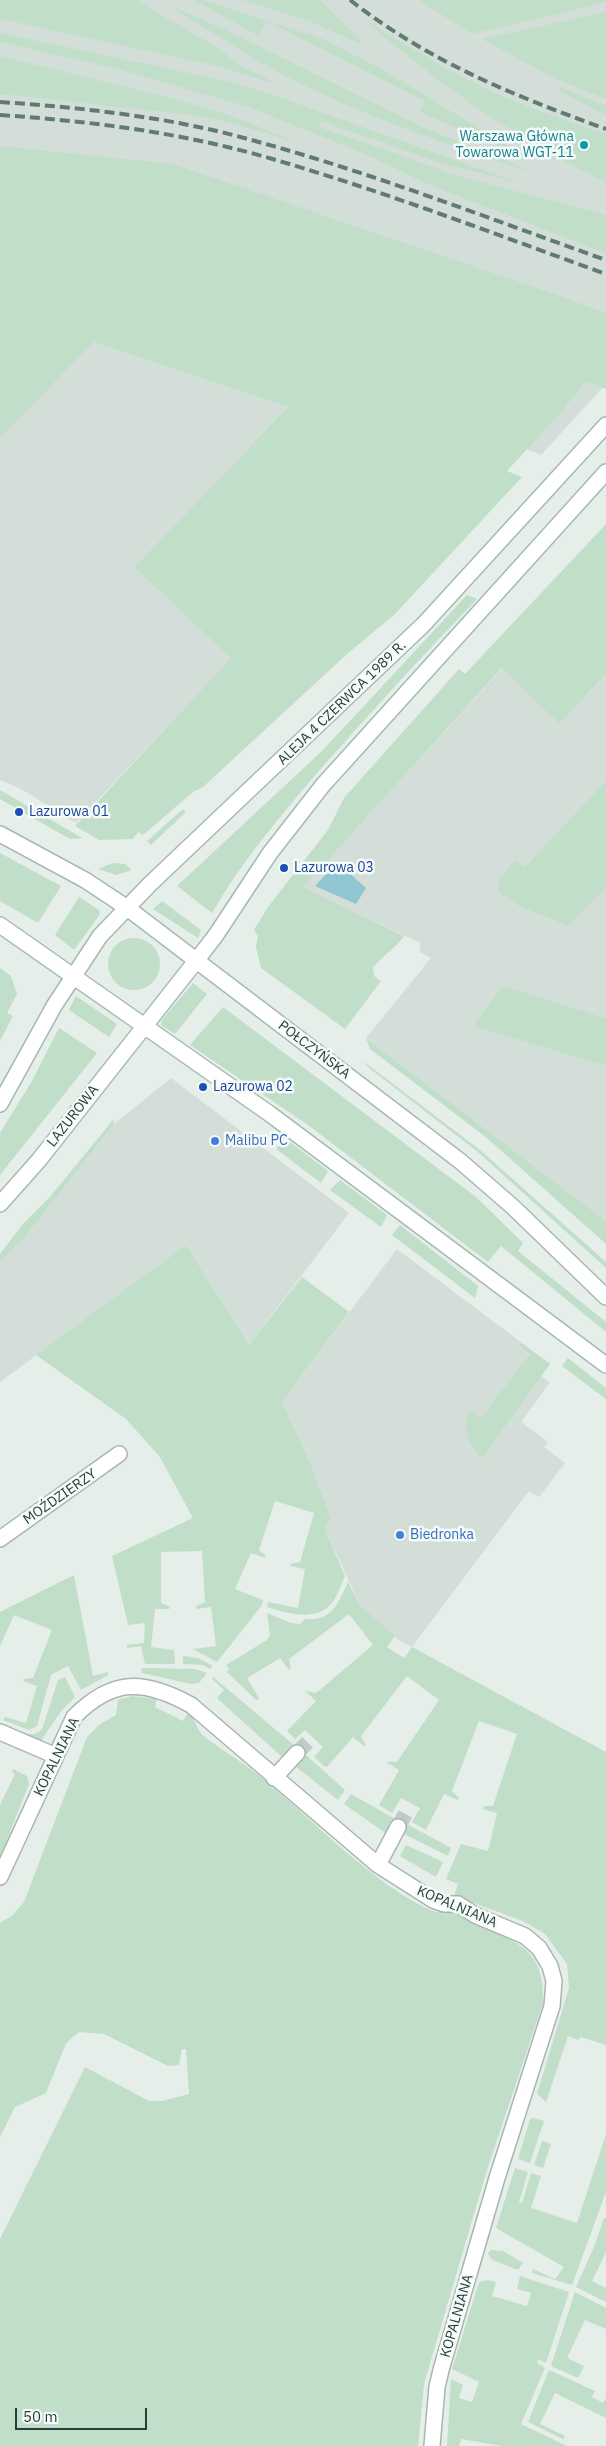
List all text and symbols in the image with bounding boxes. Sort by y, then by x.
place label: Warszawa Główna Towarowa WGT-11 [455,129,574,162]
marker: Warszawa Główna Towarowa WGT-11 [578,139,590,151]
street label: ALEJA 4 CZERWCA 1989 R. [274,637,410,769]
place label: Lazurowa 01 [29,804,109,820]
marker: Lazurowa 01 [13,806,25,818]
place label: Lazurowa 03 [294,860,374,876]
marker: Lazurowa 03 [278,862,290,874]
street label: POŁCZYŃSKA [275,1017,353,1083]
place label: Lazurowa 02 [213,1079,293,1095]
marker: Lazurowa 02 [197,1081,209,1093]
street label: LAZUROWA [44,1082,102,1150]
place label: Malibu PC [225,1133,288,1149]
marker: Malibu PC [209,1135,221,1147]
street label: MOŹDZIERZY [20,1466,100,1528]
place label: Biedronka [410,1527,474,1543]
marker: Biedronka [394,1529,406,1541]
street label: KOPALNIANA [31,1715,83,1799]
street label: KOPALNIANA [414,1883,500,1931]
street label: KOPALNIANA [437,2273,477,2359]
scale bar [18,2398,150,2430]
text: 50 m [23,2407,58,2426]

